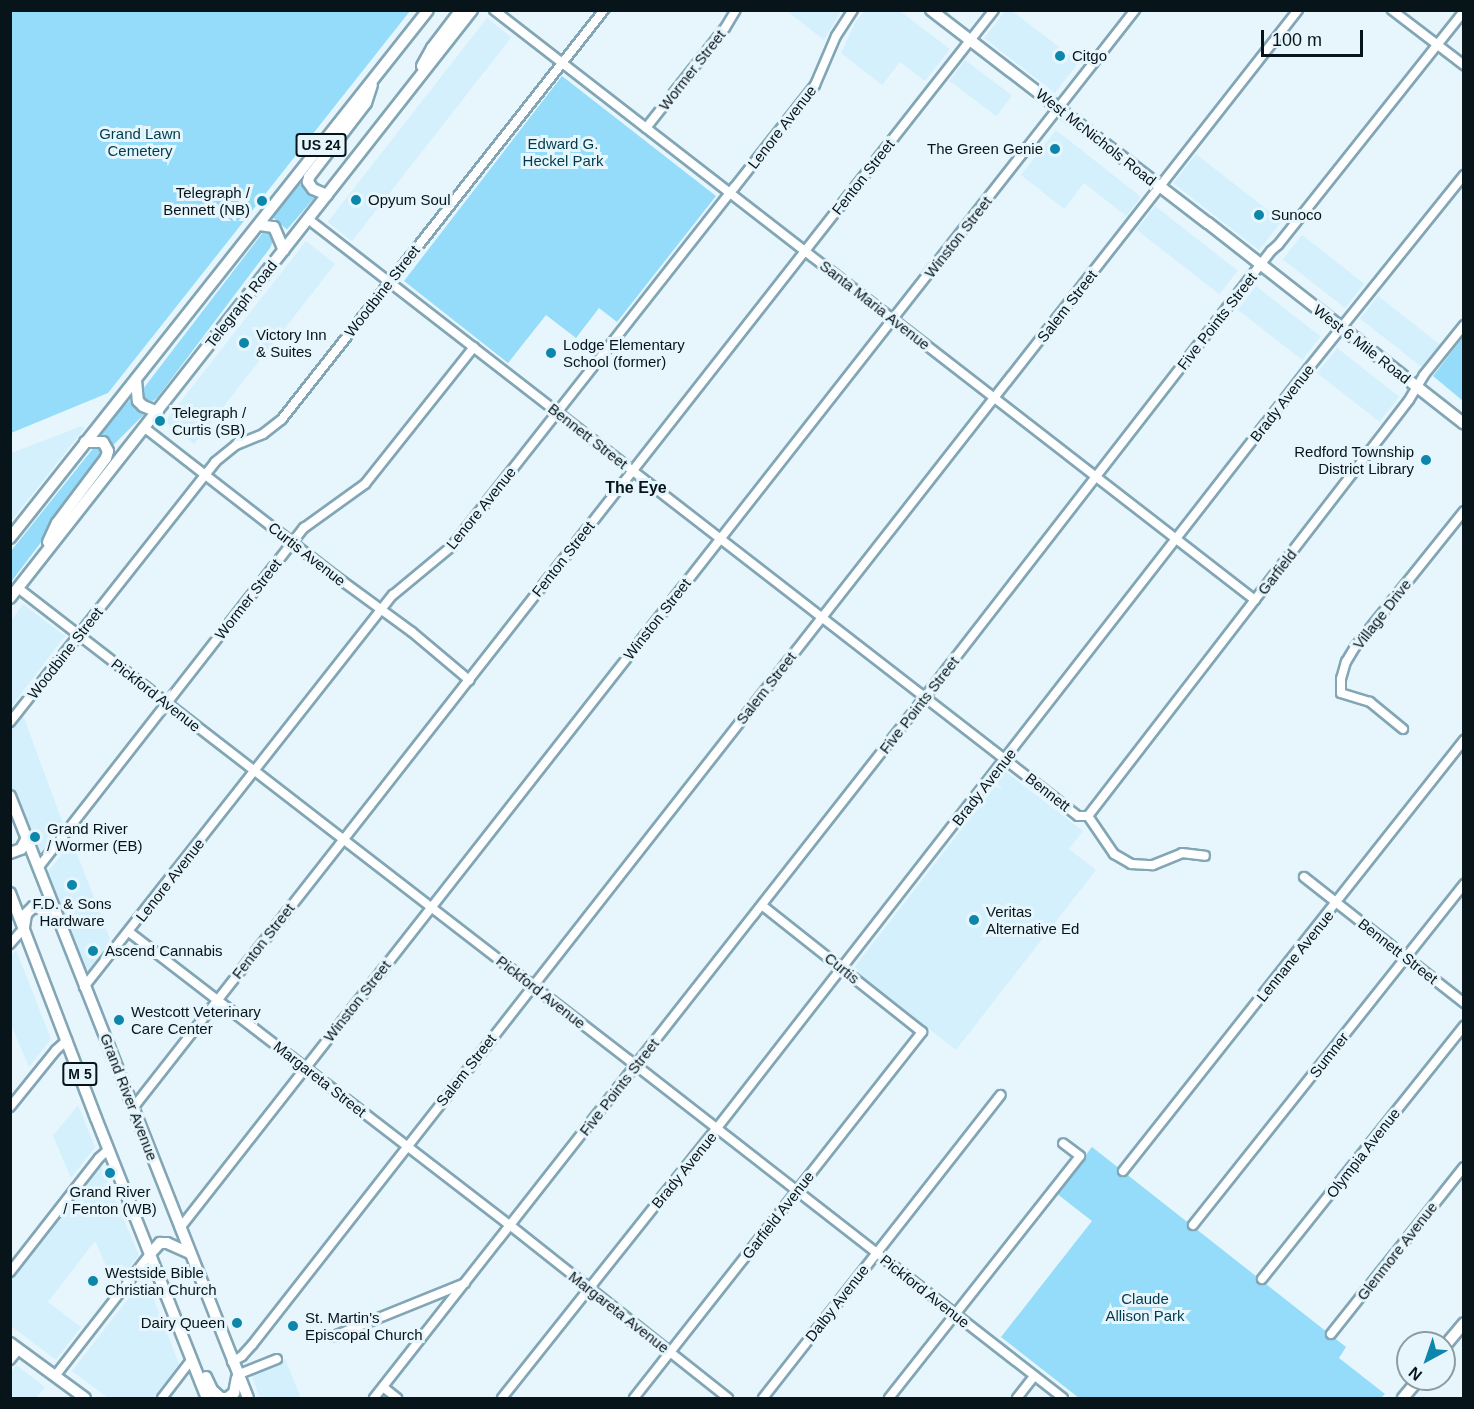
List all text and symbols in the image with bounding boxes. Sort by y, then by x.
scale bar [1264,18,1366,56]
street label: Wormer Street [655,26,729,114]
text: 100 m [1272,30,1322,50]
place label: Citgo [1072,47,1107,65]
marker: Citgo [1053,49,1067,63]
street label: Lenore Avenue [744,81,820,173]
street label: West McNichols Road [1032,85,1160,189]
park label: Grand Lawn Cemetery [99,124,181,159]
road number: US 24 [296,134,346,156]
park label: Edward G. Heckel Park [523,134,603,169]
street label: Fenton Street [828,136,898,218]
place label: The Green Genie [927,140,1043,158]
marker: The Green Genie [1048,142,1062,156]
place label: Telegraph / Bennett (NB) [163,183,250,218]
place label: Opyum Soul [368,191,451,209]
marker: Opyum Soul [349,193,363,207]
street label: Winston Street [921,193,995,281]
marker: Telegraph / Bennett (NB) [255,194,269,208]
place label: Sunoco [1271,206,1322,224]
marker: Sunoco [1252,208,1266,222]
street label: Woodbine Street [341,242,423,340]
street label: Santa Maria Avenue [816,256,934,354]
street label: Telegraph Road [201,257,281,351]
street label: Salem Street [1033,266,1101,346]
street label: Five Points Street [1173,269,1261,373]
street label: West 6 Mile Road [1310,301,1414,387]
place label: Victory Inn & Suites [256,325,327,360]
place label: Lodge Elementary School (former) [563,335,685,370]
marker: Victory Inn & Suites [237,336,251,350]
marker: Lodge Elementary School (former) [544,346,558,360]
street label: Brady Avenue [1246,360,1318,446]
street label: Bennett Street [545,399,631,473]
place label: Telegraph / Curtis (SB) [172,403,246,438]
marker: Telegraph / Curtis (SB) [153,414,167,428]
place label: Redford Township District Library [1294,442,1414,477]
marker: Redford Township District Library [1419,453,1433,467]
street label: Lenore Avenue [442,463,520,553]
district label: The Eye [605,478,667,498]
street label: Curtis Avenue [264,518,350,590]
street label: Fenton Street [528,518,598,600]
street label: Garfield [1254,546,1300,598]
street label: Wormer Street [211,555,285,643]
street label: Winston Street [620,575,694,663]
street label: Village Drive [1349,575,1415,653]
street label: Woodbine Street [24,604,106,702]
street label: Salem Street [732,648,800,728]
street label: Five Points Street [875,653,963,757]
street label: Pickford Avenue [108,654,204,736]
street label: Brady Avenue [948,744,1020,830]
street label: Bennett [1022,769,1074,815]
place label: Grand River / Wormer (EB) [47,819,143,854]
marker: Grand River / Wormer (EB) [28,830,42,844]
street label: Lenore Avenue [132,834,208,926]
marker: F.D. & Sons Hardware [65,878,79,892]
place label: F.D. & Sons Hardware [32,894,112,929]
street label: Fenton Street [228,900,298,982]
place label: Veritas Alternative Ed [986,902,1079,937]
street label: Lennane Avenue [1252,906,1338,1006]
marker: Veritas Alternative Ed [967,913,981,927]
street label: Bennett Street [1355,914,1441,988]
place label: Ascend Cannabis [105,942,223,960]
marker: Ascend Cannabis [86,944,100,958]
street label: Curtis [821,949,863,987]
street label: Pickford Avenue [493,951,589,1033]
street label: Winston Street [320,957,394,1045]
place label: Westcott Veterinary Care Center [131,1002,261,1037]
marker: Westcott Veterinary Care Center [112,1013,126,1027]
street label: Sumner [1306,1029,1352,1081]
street label: Grand River Avenue [96,1030,162,1164]
street label: Salem Street [432,1030,500,1110]
street label: Five Points Street [575,1035,663,1139]
street label: Margareta Street [270,1037,370,1121]
road number: M 5 [62,1063,98,1085]
street label: Olympia Avenue [1322,1104,1404,1202]
street label: Brady Avenue [647,1128,721,1212]
marker: Grand River / Fenton (WB) [103,1166,117,1180]
street label: Garfield Avenue [738,1167,818,1263]
place label: Grand River / Fenton (WB) [63,1182,157,1217]
street label: Glenmore Avenue [1353,1198,1441,1304]
street label: Pickford Avenue [877,1250,973,1332]
street label: Dalby Avenue [801,1261,873,1345]
place label: Westside Bible Christian Church [105,1263,217,1298]
street label: Margareta Avenue [565,1267,673,1357]
marker: Westside Bible Christian Church [86,1274,100,1288]
park label: Claude Allison Park [1105,1289,1185,1324]
place label: St. Martin's Episcopal Church [305,1308,423,1343]
place label: Dairy Queen [141,1314,225,1332]
marker: Dairy Queen [230,1316,244,1330]
marker: St. Martin's Episcopal Church [286,1319,300,1333]
north arrow [1396,1331,1456,1391]
text: N [1406,1363,1425,1384]

